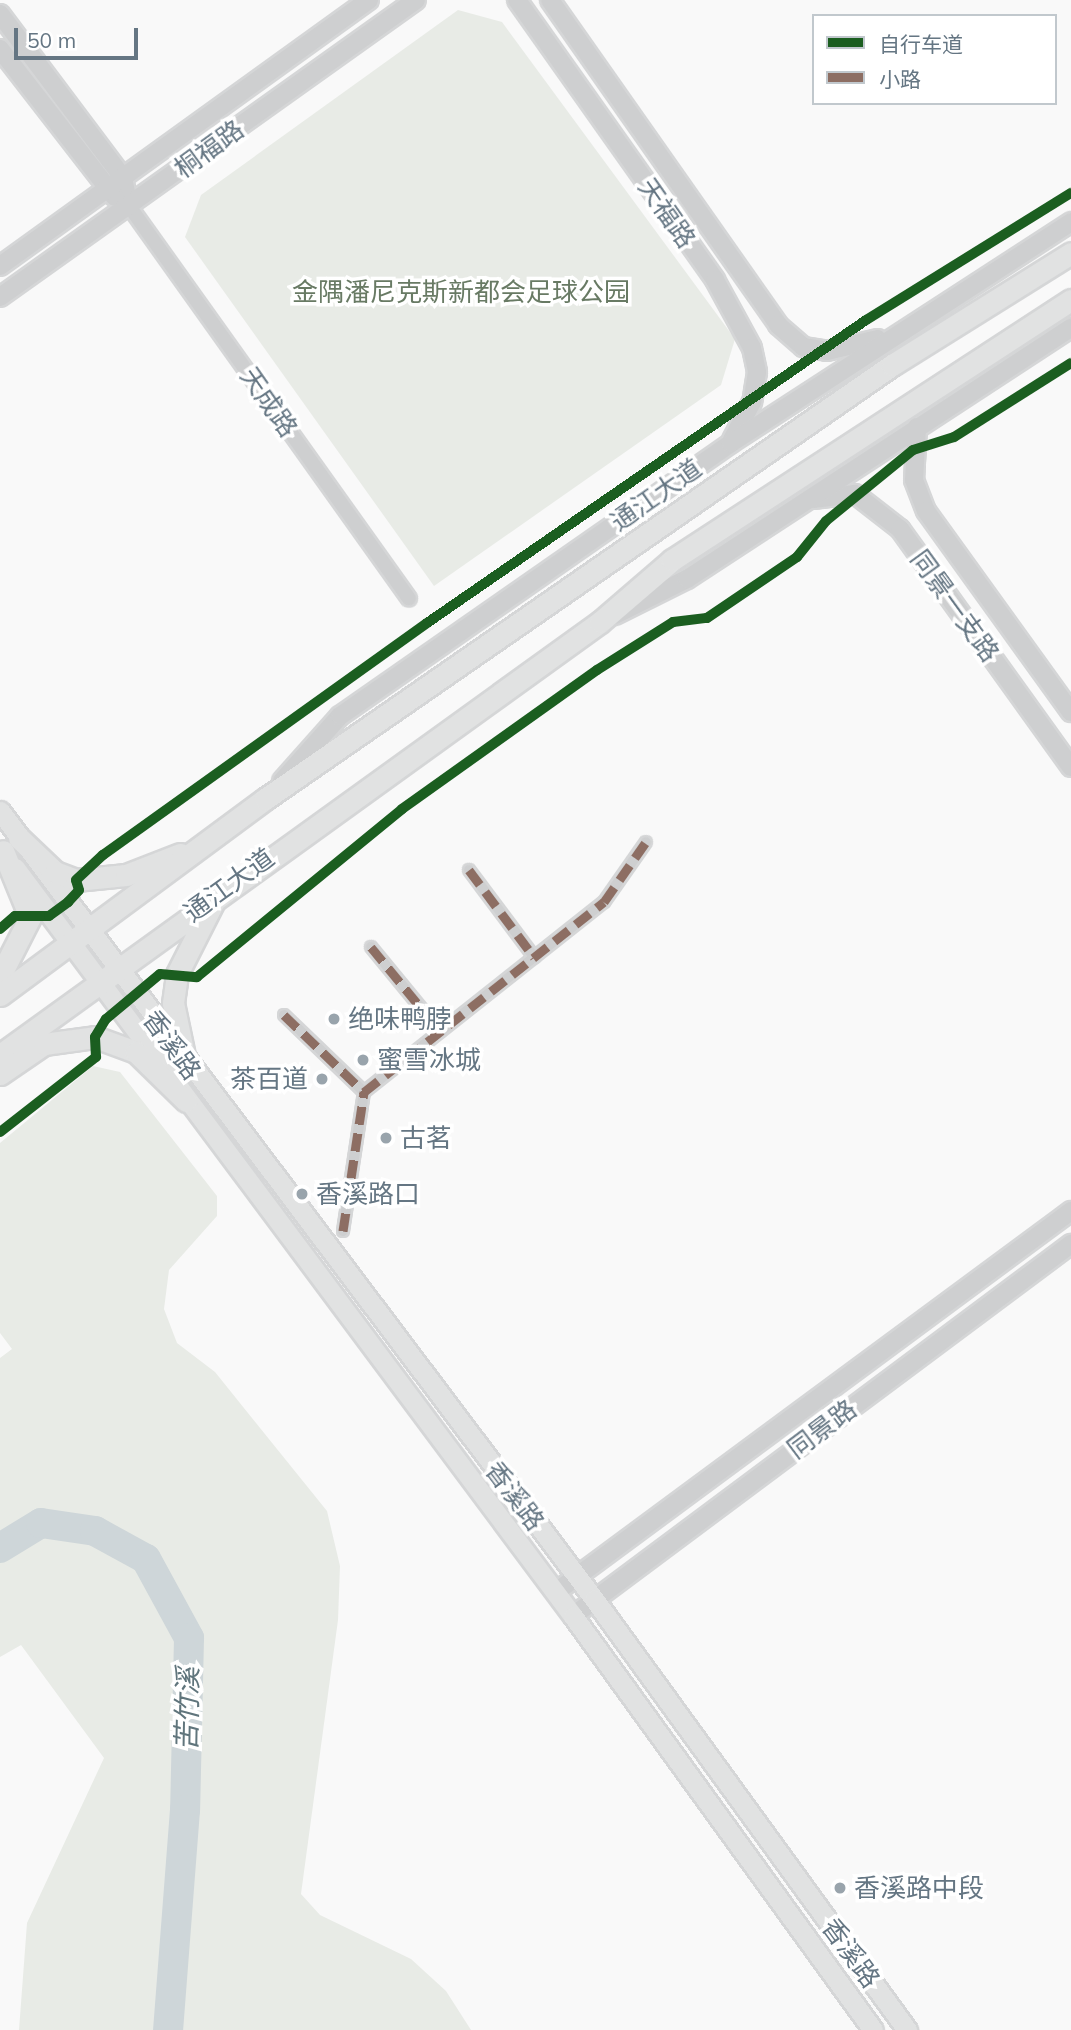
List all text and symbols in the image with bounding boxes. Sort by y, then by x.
scale bar [18,14,142,58]
legend [812,14,1057,105]
text: 50 m [27,27,76,53]
text: 自行车道 [879,31,963,57]
text: 小路 [879,66,921,92]
street label: 桐福路 [168,113,250,185]
street label: 天福路 [632,172,702,254]
park label: 金隅潘尼克斯新都会足球公园 [292,276,630,308]
street label: 天成路 [234,361,304,443]
street label: 通江大道 [604,452,708,538]
street label: 同景一支路 [904,544,1006,668]
street label: 通江大道 [178,842,280,928]
place label: 绝味鸭脖 [348,1003,452,1035]
street label: 香溪路 [136,1004,208,1086]
marker: 绝味鸭脖 [326,1011,342,1027]
place label: 蜜雪冰城 [377,1044,481,1076]
marker: 蜜雪冰城 [355,1052,371,1068]
place label: 茶百道 [230,1063,308,1095]
marker: 茶百道 [314,1071,330,1087]
place label: 古茗 [400,1122,452,1154]
marker: 古茗 [378,1130,394,1146]
place label: 香溪路口 [316,1178,420,1210]
marker: 香溪路口 [294,1186,310,1202]
street label: 同景路 [781,1393,863,1465]
street label: 香溪路 [479,1455,551,1537]
water label: 苦竹溪 [169,1667,205,1751]
place label: 香溪路中段 [854,1872,984,1904]
marker: 香溪路中段 [832,1880,848,1896]
street label: 香溪路 [815,1912,887,1994]

